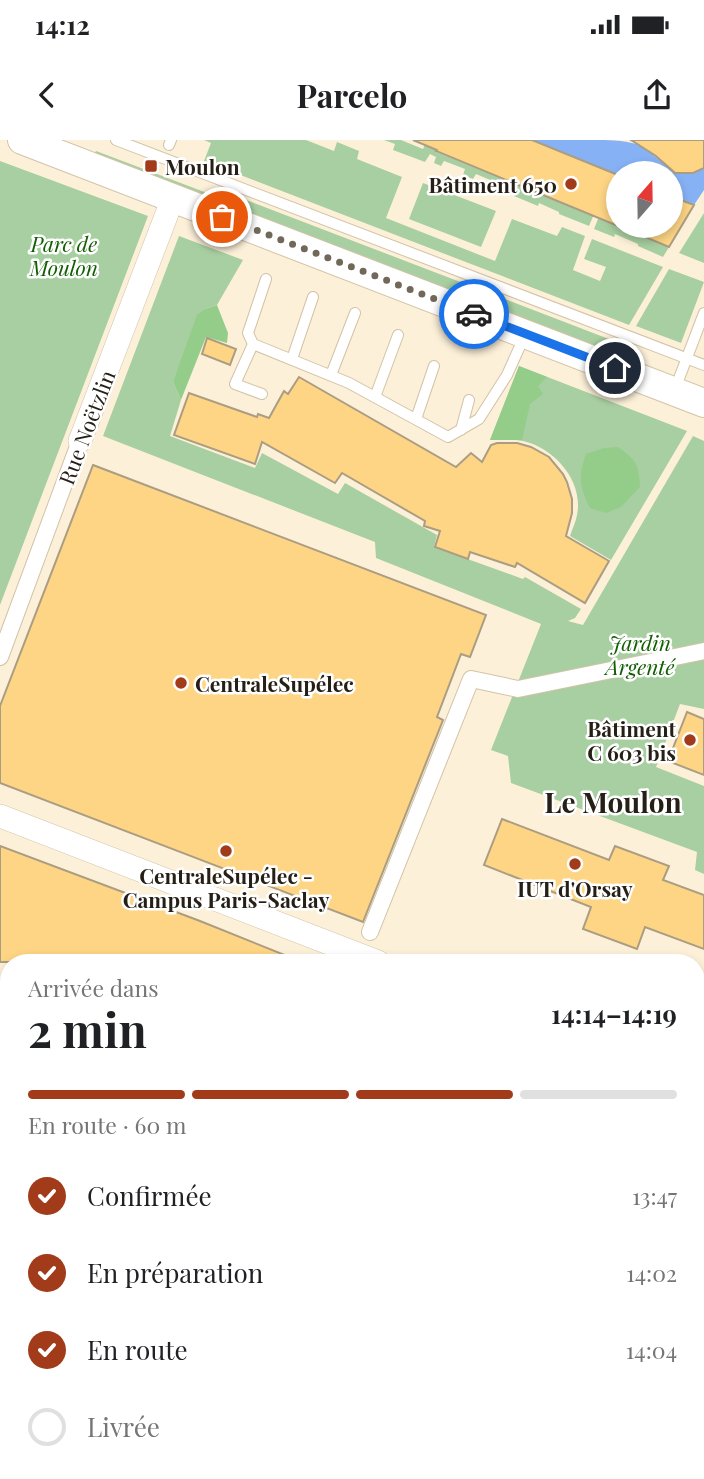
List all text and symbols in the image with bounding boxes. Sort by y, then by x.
text: 14:12 [35,7,90,42]
text: Parcelo [297,73,407,116]
icon: back [28,76,66,114]
icon: share [638,76,676,114]
place label: Moulon [165,152,240,180]
marker: Moulon [143,158,159,174]
north arrow [606,161,682,238]
map controls [606,161,683,238]
place label: Bâtiment 650 [429,170,557,198]
marker: Bâtiment 650 [563,176,579,192]
pin [192,187,252,247]
icon: bag [203,198,241,236]
park label: Parc de Moulon [29,229,98,281]
courier [439,279,509,349]
icon: car [455,295,493,333]
pin [585,338,645,398]
icon: home [596,349,634,387]
street label: Rue Noëtzlin [51,365,121,488]
park label: Jardin Argenté [604,628,676,680]
place label: CentraleSupélec [195,669,354,697]
marker: CentraleSupélec [173,675,189,691]
place label: Bâtiment C 603 bis [587,714,677,766]
marker: Bâtiment C 603 bis [682,732,698,748]
district label: Le Moulon [544,783,682,820]
marker: CentraleSupélec - Campus Paris-Saclay [218,843,234,859]
marker: IUT d'Orsay [567,856,583,872]
place label: CentraleSupélec - Campus Paris-Saclay [123,861,329,913]
place label: IUT d'Orsay [517,874,633,902]
text: Arrivée dans [28,972,159,1003]
text: 14:14–14:19 [551,996,677,1031]
text: 2 min [28,998,147,1060]
text: En route · 60 m [28,1109,186,1140]
icon: check [28,1177,66,1215]
text: Confirmée [87,1178,212,1213]
text: 13:47 [632,1180,677,1211]
icon: check [28,1254,66,1292]
text: En préparation [87,1255,263,1290]
text: 14:02 [626,1257,677,1288]
icon: check [28,1331,66,1369]
text: En route [87,1332,188,1367]
text: 14:04 [626,1334,677,1365]
text: Livrée [87,1409,160,1444]

